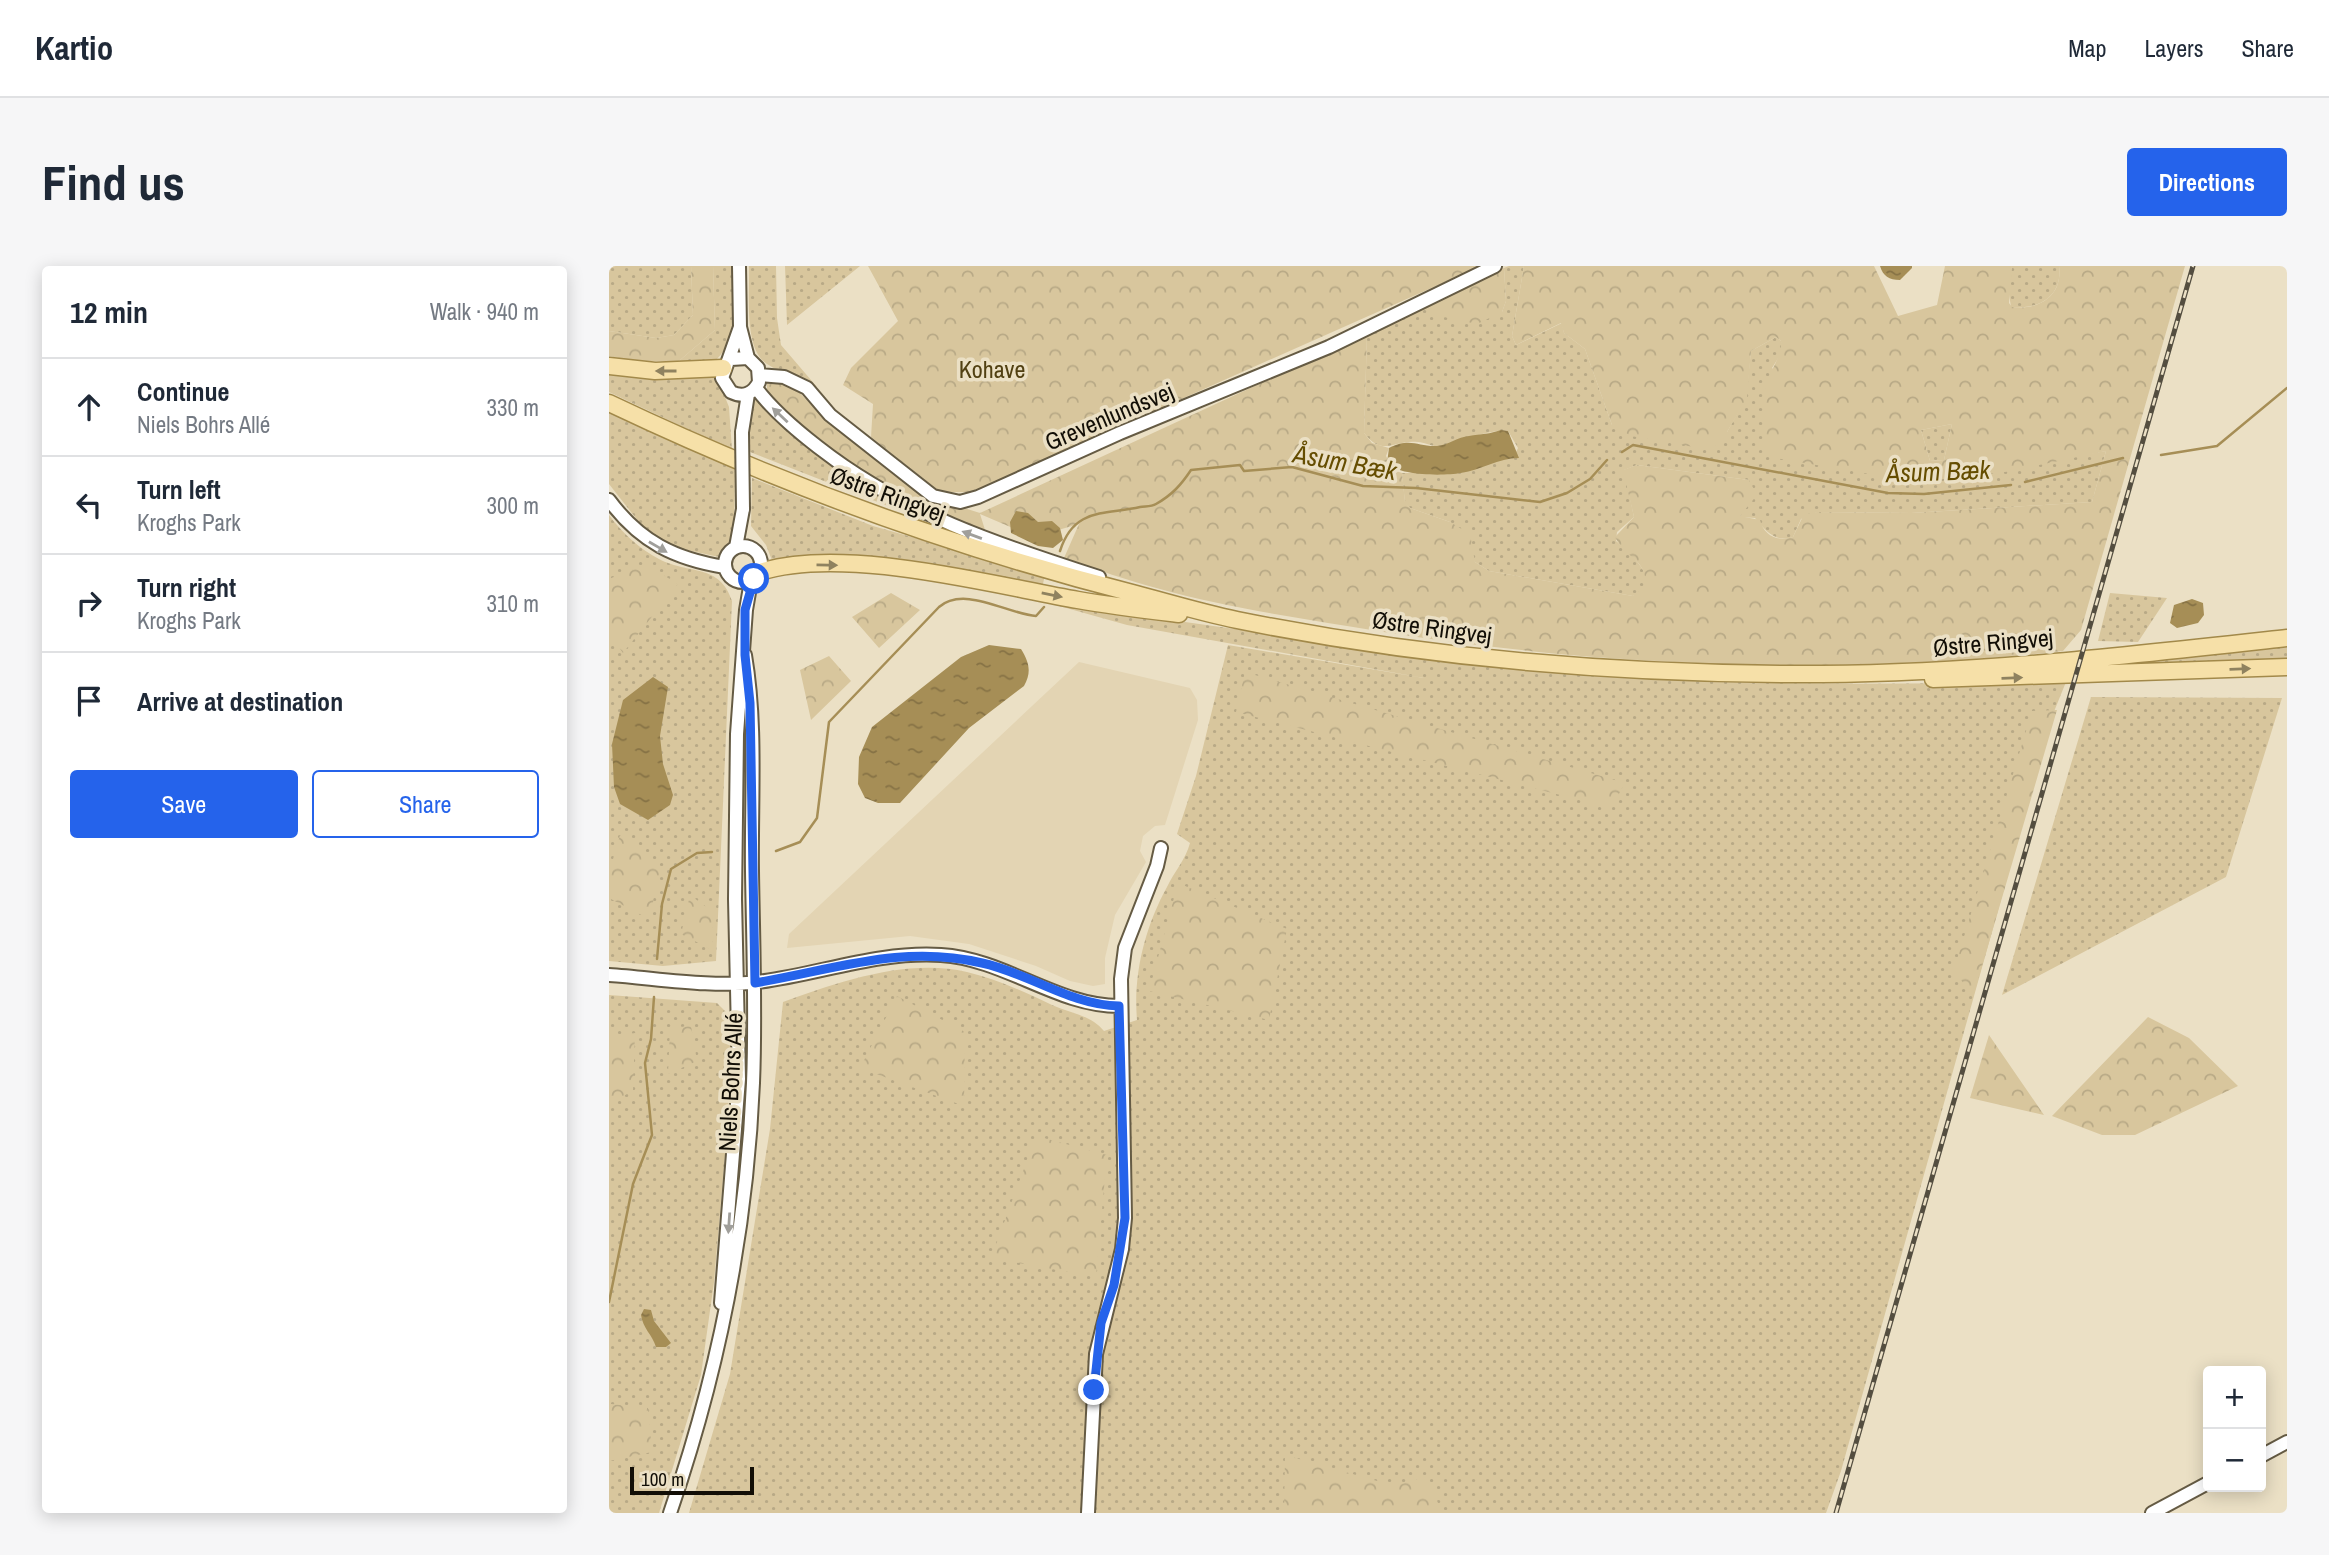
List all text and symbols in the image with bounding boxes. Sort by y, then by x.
text: Kartio [35,26,113,70]
text: Map [2068,32,2106,64]
text: Layers [2144,32,2203,64]
text: Share [2241,32,2294,64]
button: Directions [2127,148,2287,216]
text: Find us [42,149,185,215]
text: 12 min [70,292,148,332]
text: Walk · 940 m [430,296,539,327]
park label: Kohave [959,353,1025,385]
one-way arrow [655,365,677,377]
text: Continue [137,374,229,409]
street label: Grevenlundsvej [1040,375,1178,457]
icon: ahead [70,388,108,426]
text: 330 m [487,392,539,423]
one-way arrow [771,407,789,423]
text: Niels Bohrs Allé [137,409,270,440]
water label: Åsum Bæk [1290,436,1401,489]
water label: Åsum Bæk [1884,452,1992,490]
street label: Østre Ringvej [826,458,950,530]
text: Turn left [137,472,221,507]
icon: left [70,486,108,524]
text: 300 m [487,490,539,521]
text: Kroghs Park [137,507,241,538]
one-way arrow [961,529,982,540]
one-way arrow [648,541,667,553]
one-way arrow [816,559,838,570]
route start [738,563,769,594]
text: Turn right [137,570,236,605]
icon: right [70,584,108,622]
text: 310 m [487,588,539,619]
one-way arrow [1041,590,1063,601]
street label: Østre Ringvej [1370,603,1494,651]
text: Kroghs Park [137,605,241,636]
street label: Østre Ringvej [1932,621,2054,663]
one-way arrow [2229,663,2251,674]
one-way arrow [2002,673,2024,684]
icon: arrive [70,682,108,720]
text: Arrive at destination [137,684,343,719]
button: Save [70,770,298,838]
button: Share [312,770,539,838]
street label: Niels Bohrs Allé [710,1012,750,1152]
one-way arrow [723,1212,734,1234]
map controls [2203,1366,2266,1492]
button: + [2203,1366,2266,1429]
route end [1078,1374,1109,1405]
button: − [2203,1429,2266,1492]
scale bar [630,1464,754,1496]
text: 100 m [641,1466,684,1492]

